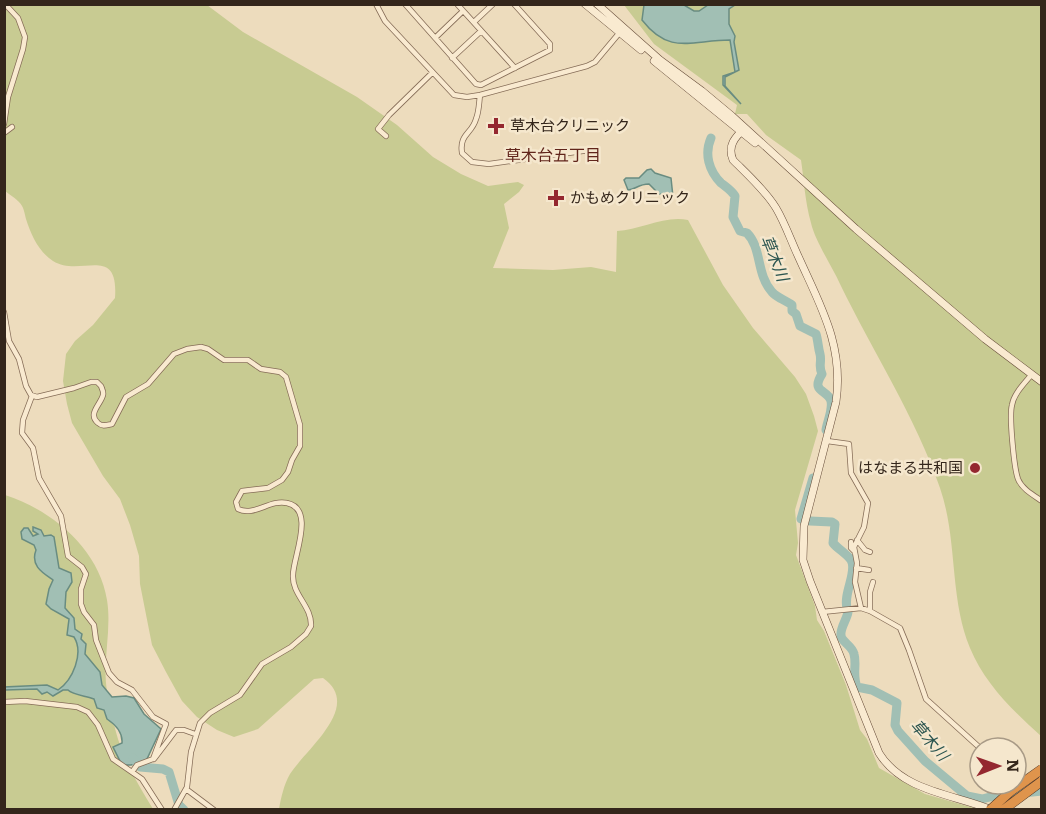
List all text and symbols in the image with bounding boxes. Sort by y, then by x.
place label: 草木台クリニック [510,113,630,136]
marker: 草木台クリニック [487,117,505,135]
district label: 草木台五丁目 [505,142,601,166]
place label: かもめクリニック [570,185,690,208]
marker: かもめクリニック [547,189,565,207]
water label: 草木川 [756,231,797,286]
place label: はなまる共和国 [858,455,963,478]
marker: はなまる共和国 [968,461,982,475]
water label: 草木川 [906,713,957,767]
north arrow [968,736,1028,796]
text: N [1002,759,1026,773]

